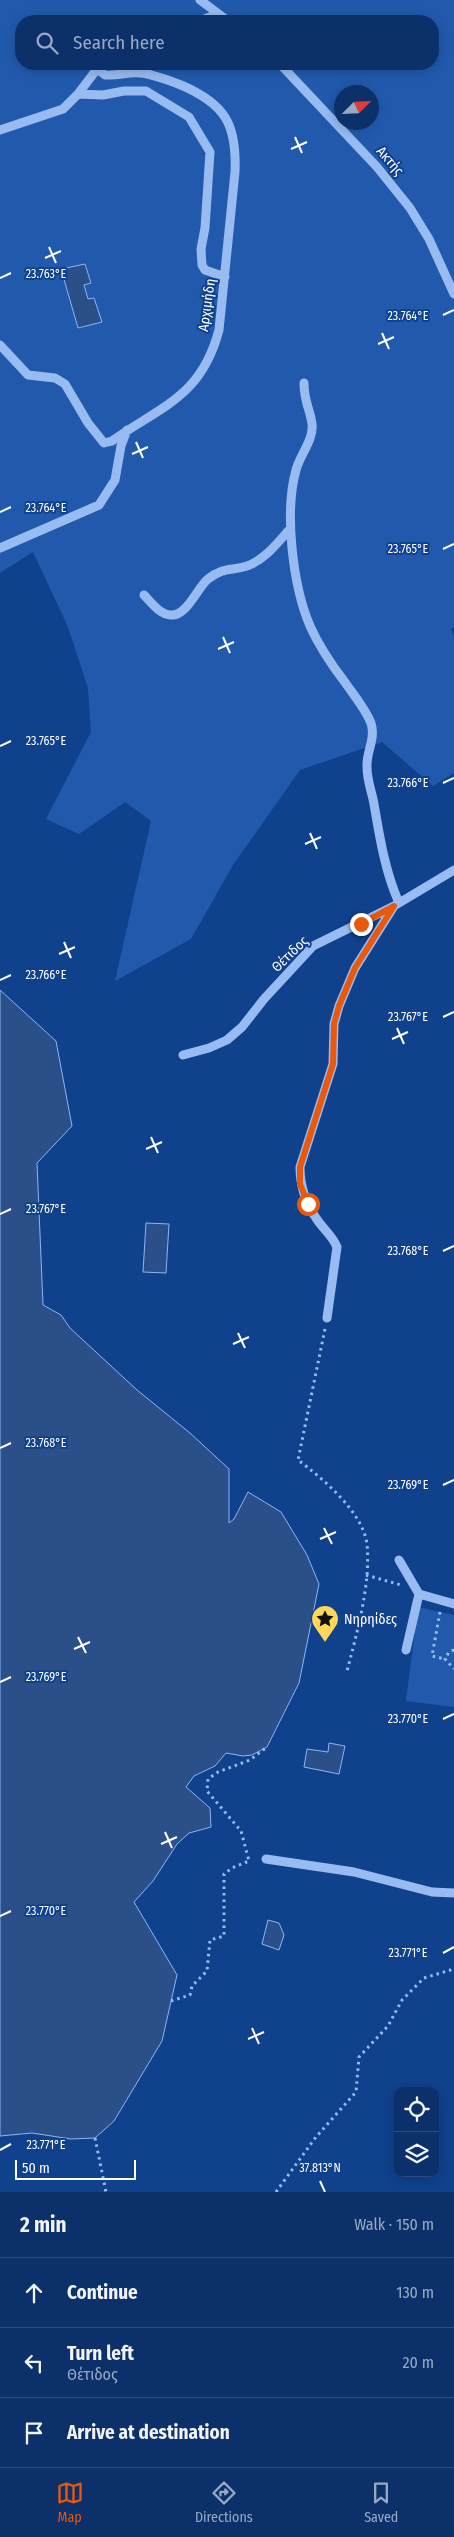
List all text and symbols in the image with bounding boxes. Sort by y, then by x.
search box [15,15,439,70]
icon: search [33,29,61,57]
text: Search here [73,31,165,54]
north arrow [334,85,379,130]
street label: Ακτής [373,143,407,179]
text: 23.763°E [26,267,67,281]
street label: Αρχιμήδη [195,277,219,333]
text: 23.764°E [388,309,429,323]
text: 23.764°E [26,501,67,515]
text: 23.765°E [388,542,429,556]
text: 23.765°E [26,734,67,748]
text: 23.766°E [388,776,429,790]
route end [350,913,373,936]
street label: Θέτιδος [268,932,312,976]
text: 23.766°E [26,968,67,982]
text: 23.767°E [388,1010,428,1024]
route start [297,1193,320,1216]
text: 23.767°E [26,1202,66,1216]
text: 23.768°E [387,1244,429,1258]
text: 23.768°E [25,1436,67,1450]
text: 23.769°E [388,1478,429,1492]
place icon: Νηρηίδες [310,1604,340,1643]
place label: Νηρηίδες [344,1611,397,1628]
text: 23.769°E [26,1670,67,1684]
text: 23.770°E [388,1712,429,1726]
text: 23.770°E [26,1904,67,1918]
text: 23.771°E [389,1946,428,1960]
map controls [394,2087,439,2177]
button: locate [394,2087,439,2132]
button: layers [394,2132,439,2177]
text: 23.771°E [27,2138,66,2152]
scale bar [15,2157,136,2180]
text: 50 m [22,2160,50,2177]
text: 37.813°N [299,2161,341,2175]
text: 2 min [20,2212,67,2238]
text: Walk · 150 m [354,2215,434,2234]
icon: ahead [20,2279,48,2307]
text: Continue [67,2281,138,2304]
text: 130 m [396,2283,434,2302]
text: Turn left [67,2342,134,2365]
icon: left [20,2349,48,2377]
text: 20 m [403,2353,434,2372]
text: Θέτιδος [67,2365,118,2384]
icon: arrive [20,2419,48,2447]
text: Arrive at destination [67,2421,230,2444]
tab: Map [56,2479,84,2526]
tab: Directions [195,2479,253,2526]
tab: Saved [364,2479,398,2526]

